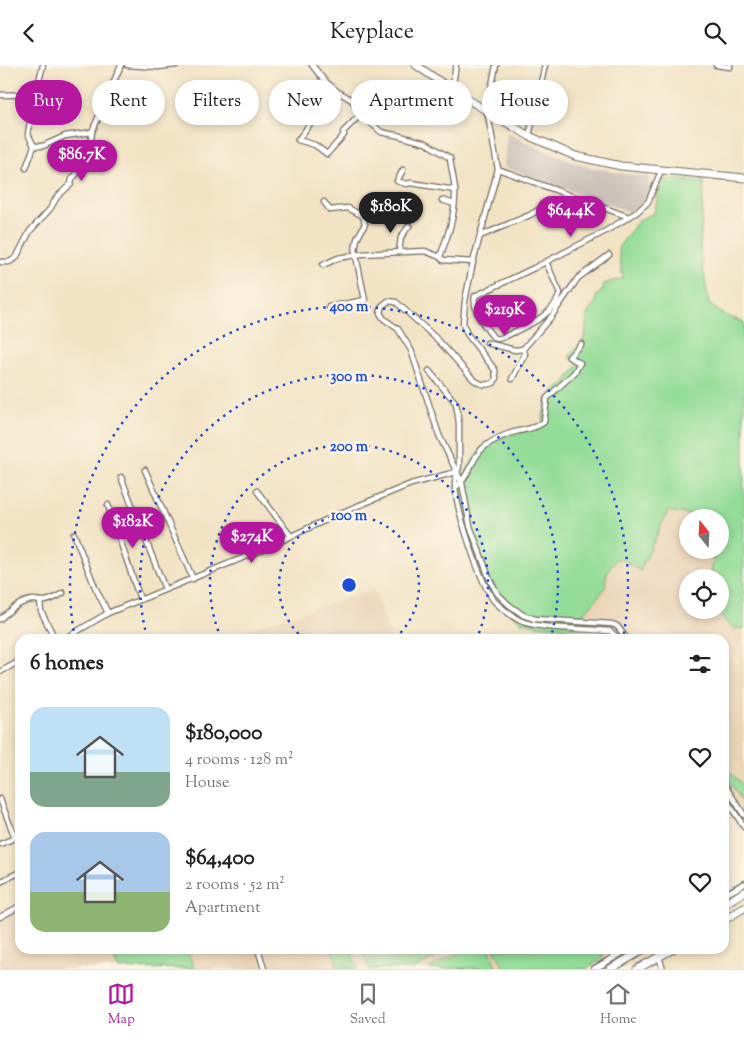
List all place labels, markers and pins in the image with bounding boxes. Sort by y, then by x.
pin: $86.7K [41,139,123,182]
pin: $180K [356,191,426,234]
pin: $64.4K [530,195,612,238]
pin: $219K [470,295,540,337]
pin: $182K [98,507,168,549]
pin: $274K [217,521,287,564]
centre of rings [340,576,358,594]

